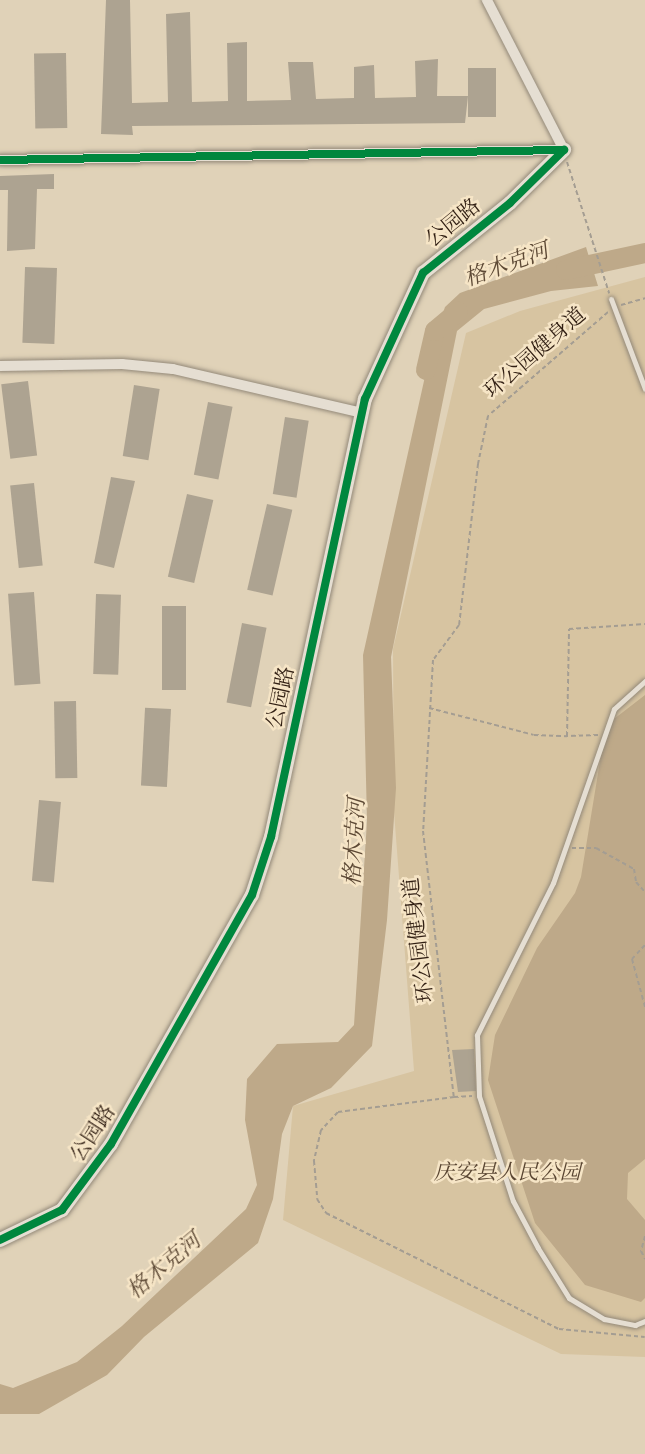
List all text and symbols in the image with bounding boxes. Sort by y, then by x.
street label: 公园路 [422,194,486,254]
water label: 格木克河 [461,239,553,293]
street label: 环公园健身道 [480,303,592,405]
street label: 公园路 [263,665,301,731]
water label: 格木克河 [341,797,371,887]
street label: 环公园健身道 [400,876,440,1004]
street label: 公园路 [66,1101,122,1167]
park label: 庆安县人民公园 [434,1161,580,1187]
water label: 格木克河 [123,1229,207,1305]

